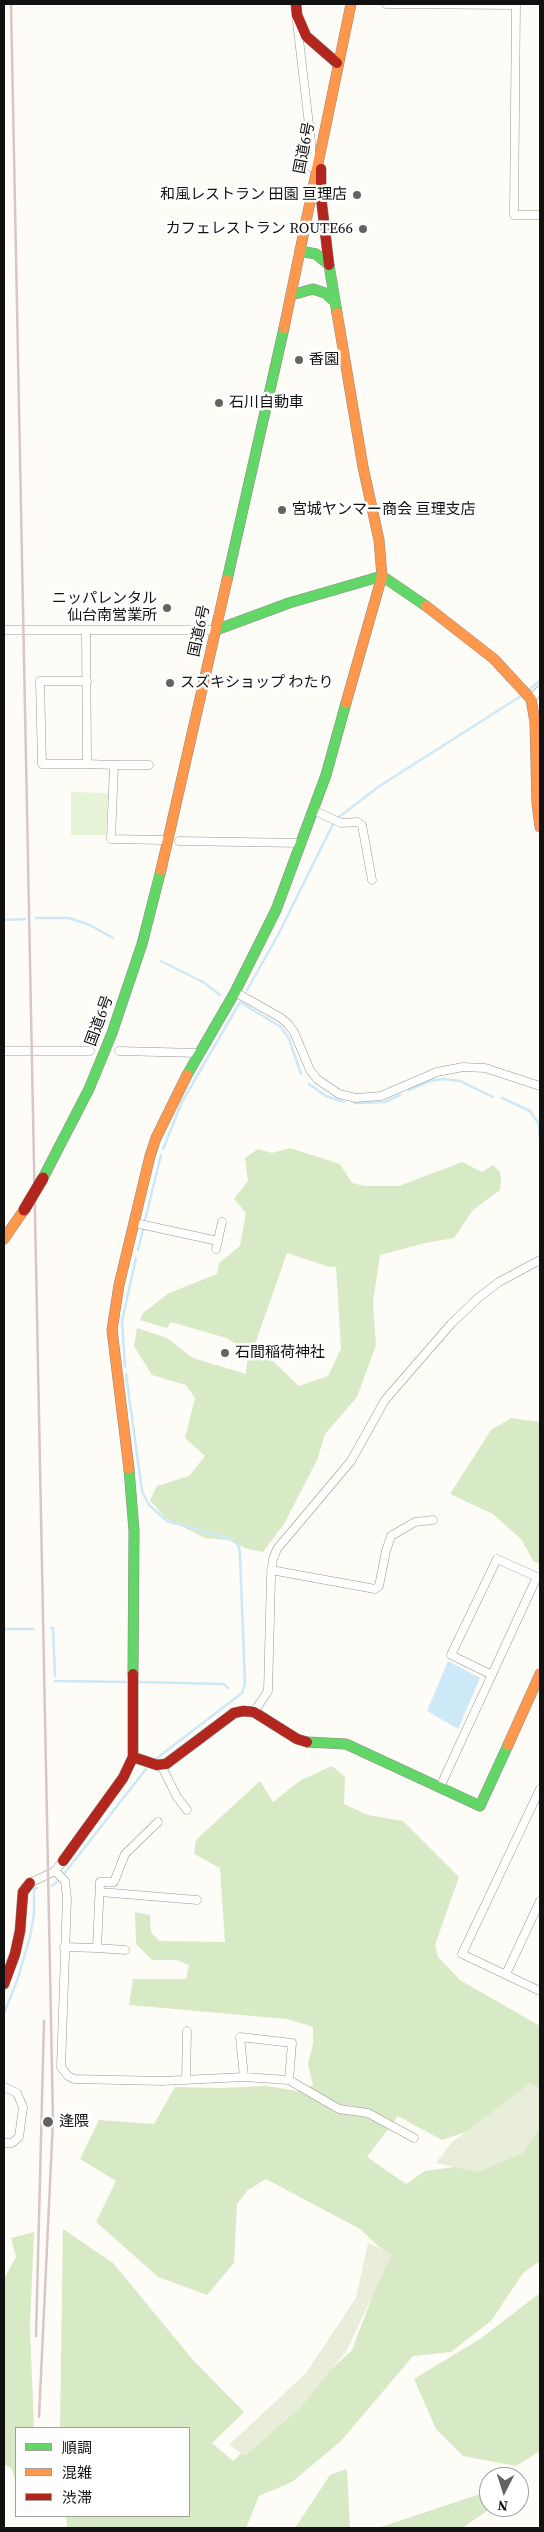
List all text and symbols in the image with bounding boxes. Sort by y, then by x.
street label: 国道6号 [291,121,319,175]
place label: 和風レストラン 田園 亘理店 [160,186,347,204]
marker: 和風レストラン 田園 亘理店 [351,189,363,201]
place label: カフェレストラン ROUTE66 [166,220,353,238]
marker: カフェレストラン ROUTE66 [357,223,369,235]
place label: 香園 [309,351,339,369]
marker: 香園 [293,354,305,366]
place label: 石川自動車 [229,394,304,412]
marker: 石川自動車 [213,397,225,409]
place label: 宮城ヤンマー商会 亘理支店 [292,501,475,519]
marker: 宮城ヤンマー商会 亘理支店 [276,504,288,516]
place label: ニッパレンタル 仙台南営業所 [52,590,157,625]
marker: ニッパレンタル 仙台南営業所 [161,602,173,614]
street label: 国道6号 [186,603,214,659]
place label: スズキショップ わたり [180,674,333,692]
marker: スズキショップ わたり [164,677,176,689]
street label: 国道6号 [83,993,117,1049]
place label: 石間稲荷神社 [235,1344,325,1362]
marker: 石間稲荷神社 [219,1347,231,1359]
place label: 逢隈 [59,2113,89,2131]
marker: 逢隈 [41,2115,55,2129]
legend [15,2427,190,2517]
text: 順調 [62,2437,92,2458]
text: 混雑 [62,2462,92,2483]
north arrow [479,2467,529,2517]
text: 渋滞 [62,2487,92,2508]
text: N [497,2496,509,2516]

